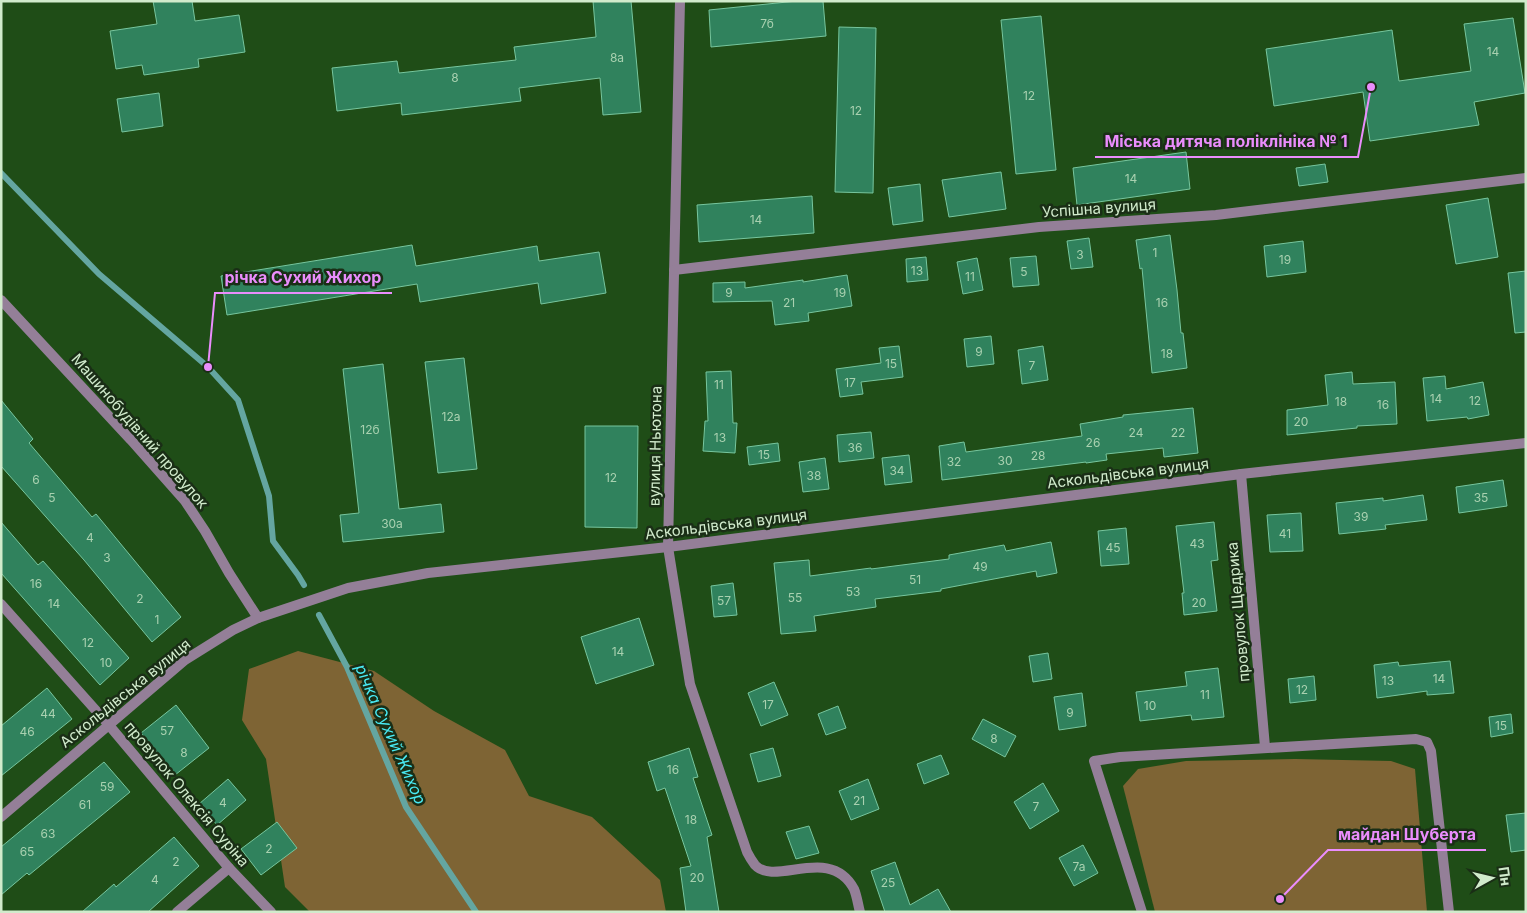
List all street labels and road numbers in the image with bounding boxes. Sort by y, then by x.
street label: Успішна вулиця [1041,195,1157,221]
street label: Машинобудівний провулок [68,350,212,512]
street label: вулиця Ньютона [644,386,666,506]
street label: Аскольдівська вулиця [1046,454,1210,492]
street label: Аскольдівська вулиця [644,505,808,543]
street label: провулок Щедрика [1222,541,1254,683]
street label: Аскольдівська вулиця [56,634,194,752]
street label: провулок Олексія Суріна [121,717,253,871]

